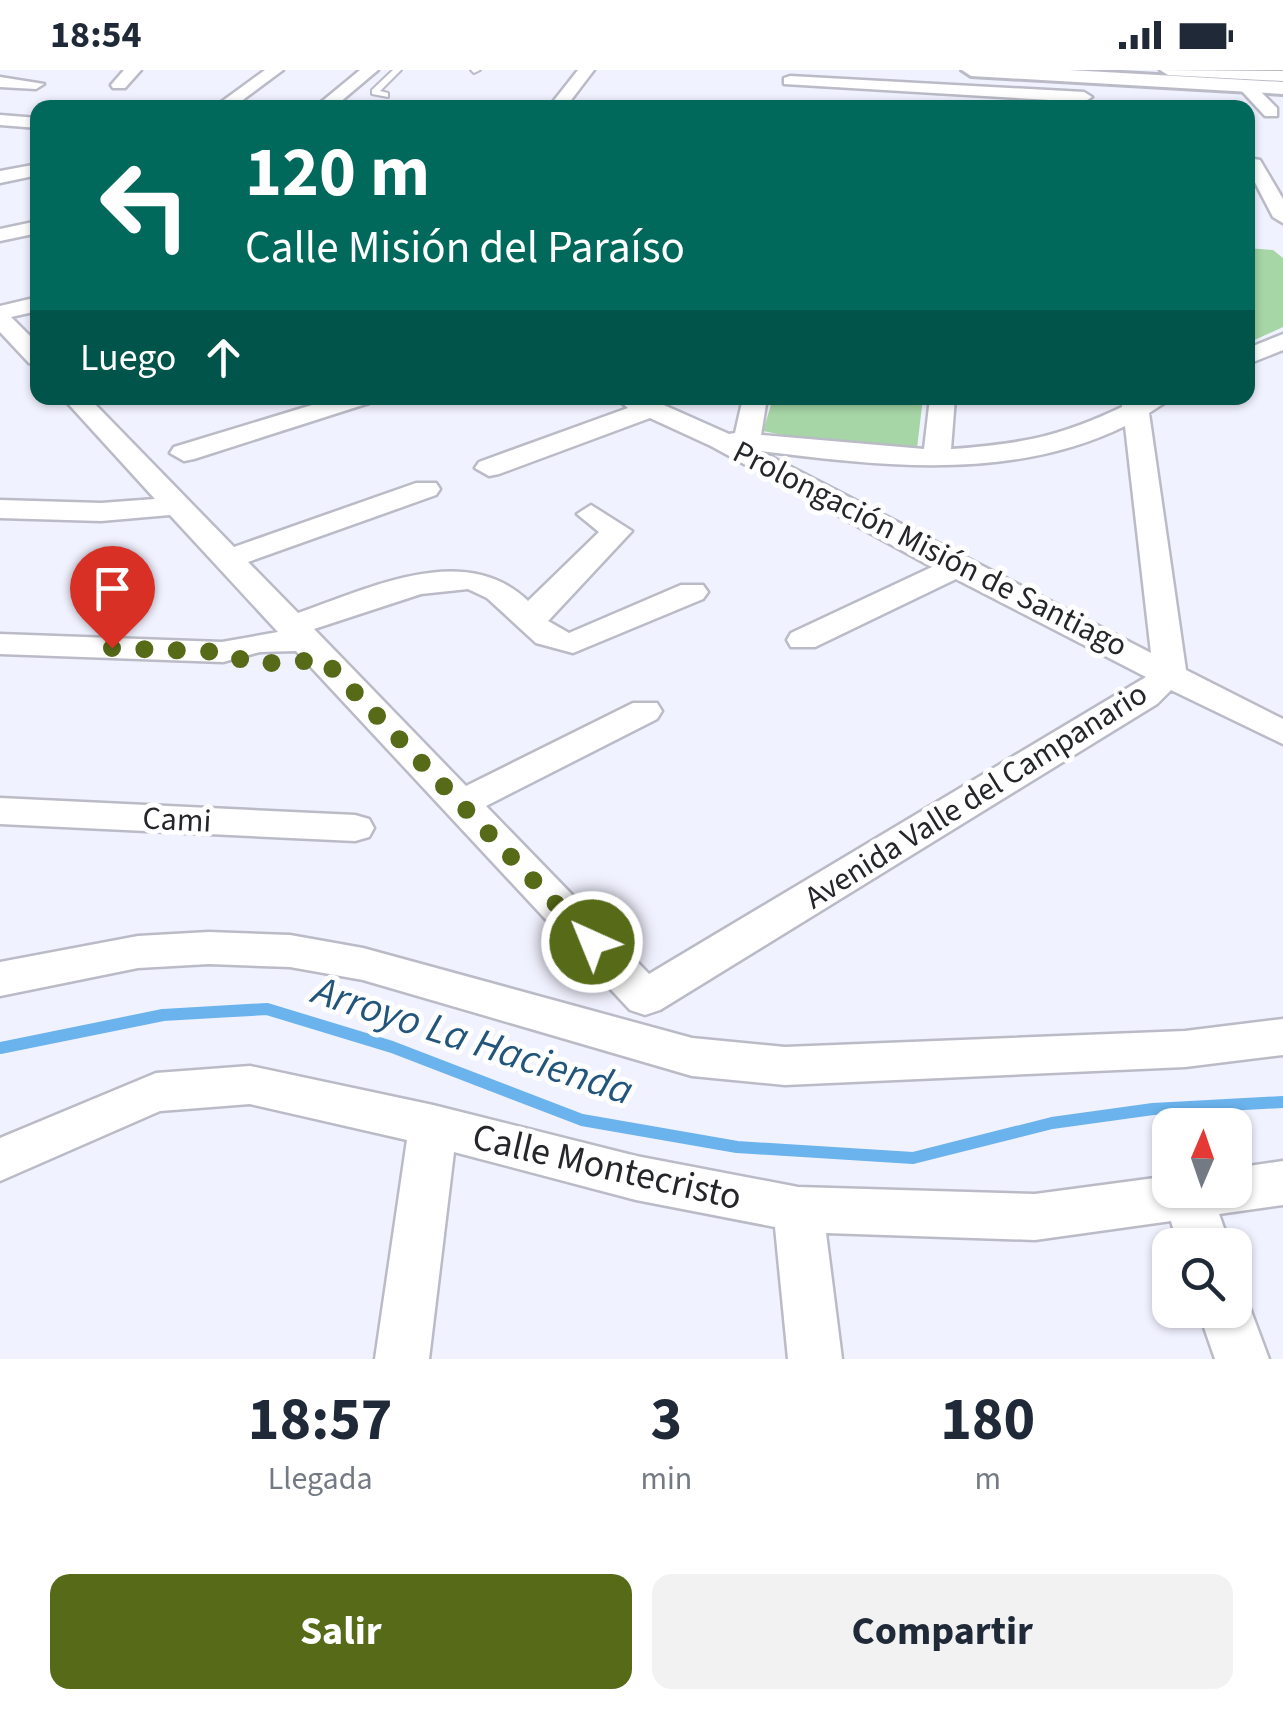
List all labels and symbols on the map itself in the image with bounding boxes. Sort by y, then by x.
street label: Prolongación Misión de Santiago [725,429,1135,669]
pin [70,546,155,649]
street label: Avenida Valle del Campanario [796,671,1156,921]
street label: Cami [141,795,213,845]
position arrow [540,890,644,994]
water label: Arroyo La Hacienda [302,960,641,1121]
north arrow [1152,1108,1252,1208]
street label: Calle Montecristo [467,1110,747,1224]

